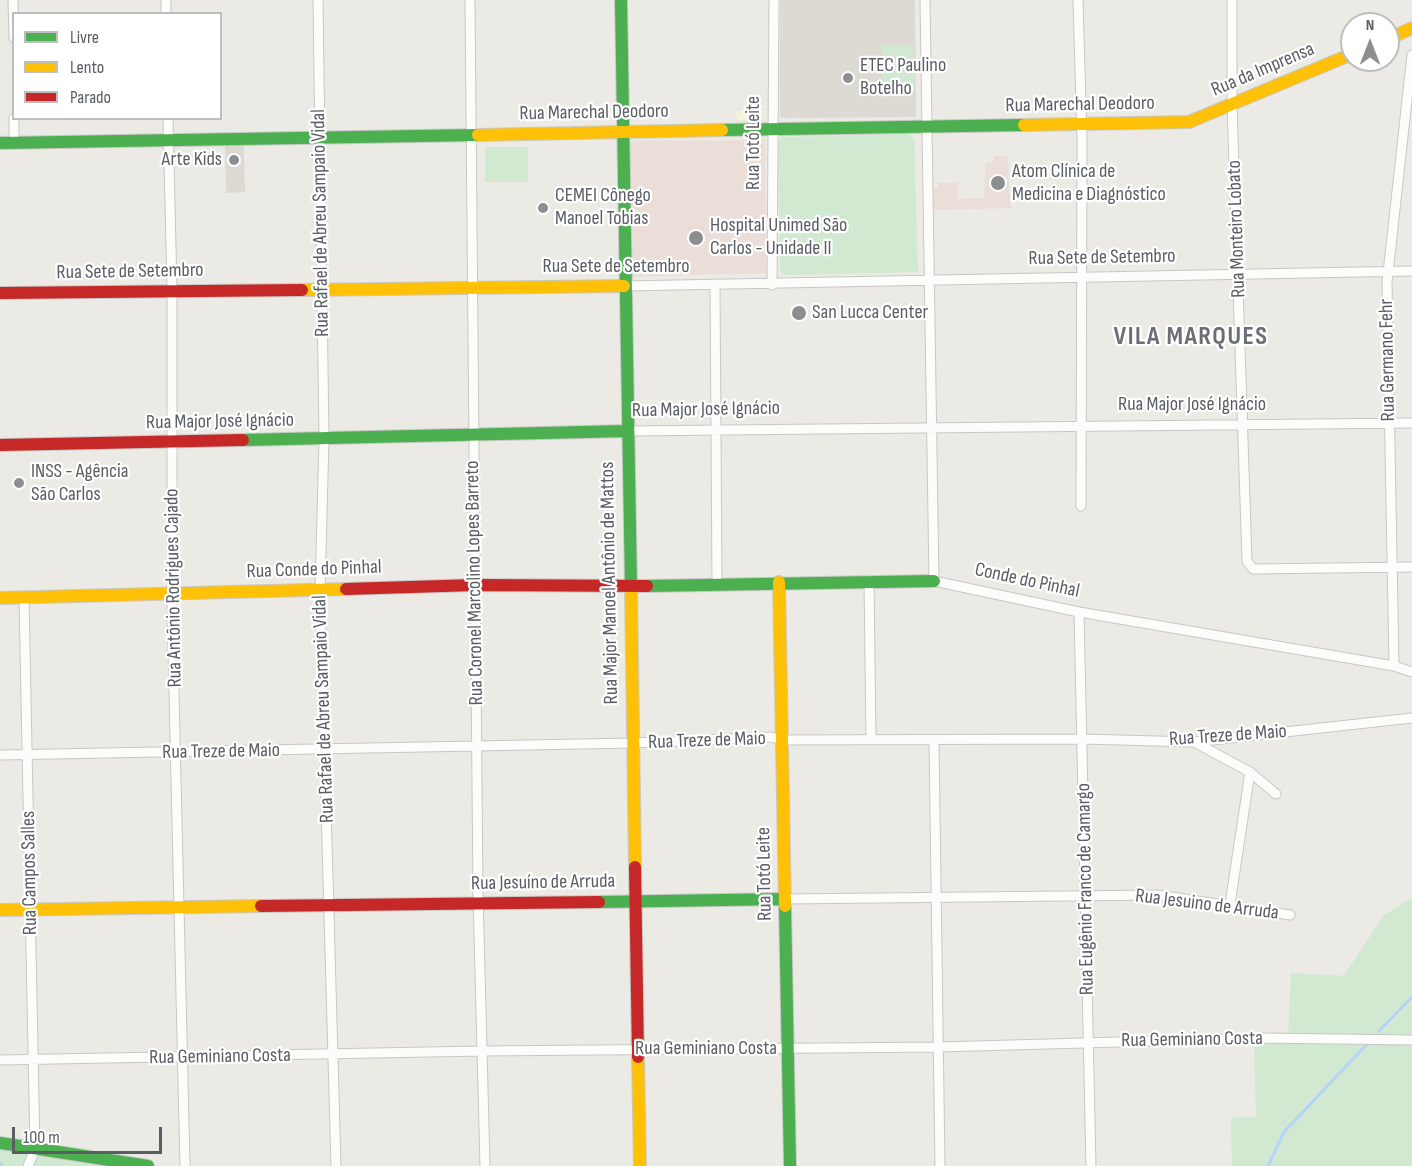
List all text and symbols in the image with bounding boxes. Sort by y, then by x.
legend [12,12,222,120]
north arrow [1340,12,1400,72]
text: N [1366,16,1374,35]
text: Livre [70,27,99,48]
street label: Rua da Imprensa [1208,38,1318,102]
place label: ETEC Paulino Botelho [860,54,946,101]
text: Lento [70,57,104,78]
marker: ETEC Paulino Botelho [841,71,855,85]
text: Parado [70,87,111,108]
street label: Rua Marechal Deodoro [1005,92,1155,118]
street label: Rua Totó Leite [742,96,766,190]
street label: Rua Marechal Deodoro [519,100,669,126]
street label: Rua Rafael de Abreu Sampaio Vidal [307,109,335,337]
place label: Arte Kids [162,148,222,172]
marker: Arte Kids [227,153,241,167]
place label: Atom Clínica de Medicina e Diagnóstico [1012,160,1166,207]
street label: Rua Monteiro Lobato [1223,160,1251,298]
marker: Atom Clínica de Medicina e Diagnóstico [989,174,1007,192]
place label: CEMEI Cônego Manoel Tobias [555,184,651,231]
marker: CEMEI Cônego Manoel Tobias [536,201,550,215]
place label: Hospital Unimed São Carlos - Unidade II [710,214,847,261]
marker: Hospital Unimed São Carlos - Unidade II [687,229,705,247]
street label: Rua Sete de Setembro [1028,245,1176,271]
street label: Rua Sete de Setembro [542,255,690,279]
street label: Rua Sete de Setembro [56,259,204,285]
street label: Rua Germano Fehr [1375,299,1401,421]
place label: San Lucca Center [812,301,928,325]
marker: San Lucca Center [790,304,808,322]
district label: VILA MARQUES [1114,321,1268,353]
street label: Rua Major José Ignácio [1118,393,1266,417]
street label: Rua Major José Ignácio [632,397,780,423]
street label: Rua Major José Ignácio [146,409,294,435]
place label: INSS - Agência São Carlos [31,460,129,507]
street label: Rua Coronel Marcolino Lopes Barreto [461,460,489,706]
street label: Rua Major Manoel Antônio de Mattos [596,462,624,704]
marker: INSS - Agência São Carlos [12,476,26,490]
street label: Rua Antônio Rodrigues Cajado [160,488,188,688]
street label: Rua Conde do Pinhal [246,556,382,584]
street label: Conde do Pinhal [972,558,1082,604]
street label: Rua Rafael de Abreu Sampaio Vidal [308,595,340,823]
street label: Rua Treze de Maio [1168,720,1288,752]
street label: Rua Treze de Maio [648,727,766,755]
street label: Rua Treze de Maio [162,739,280,765]
street label: Rua Eugênio Franco de Camargo [1072,783,1100,995]
street label: Rua Campos Salles [17,811,43,935]
street label: Rua Totó Leite [752,827,778,921]
street label: Rua Jesuíno de Arruda [471,870,615,896]
street label: Rua Jesuino de Arruda [1134,884,1280,926]
street label: Rua Geminiano Costa [1121,1027,1263,1053]
street label: Rua Geminiano Costa [635,1037,777,1061]
street label: Rua Geminiano Costa [149,1044,291,1070]
scale bar [15,1115,165,1153]
text: 100 m [23,1127,60,1148]

